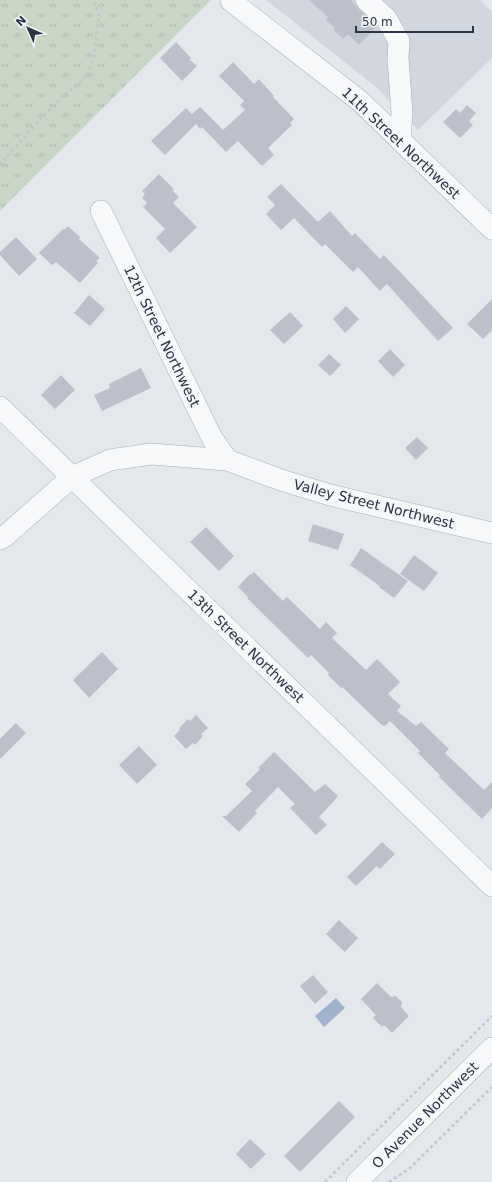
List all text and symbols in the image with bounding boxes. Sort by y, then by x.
north arrow [8,8,48,48]
scale bar [356,8,473,34]
text: N [13,13,29,29]
text: 50 m [362,15,393,29]
street label: 11th Street Northwest [339,84,464,202]
street label: 12th Street Northwest [121,263,204,410]
street label: Valley Street Northwest [292,476,457,532]
street label: 13th Street Northwest [184,586,308,706]
street label: O Avenue Northwest [368,1058,482,1172]

